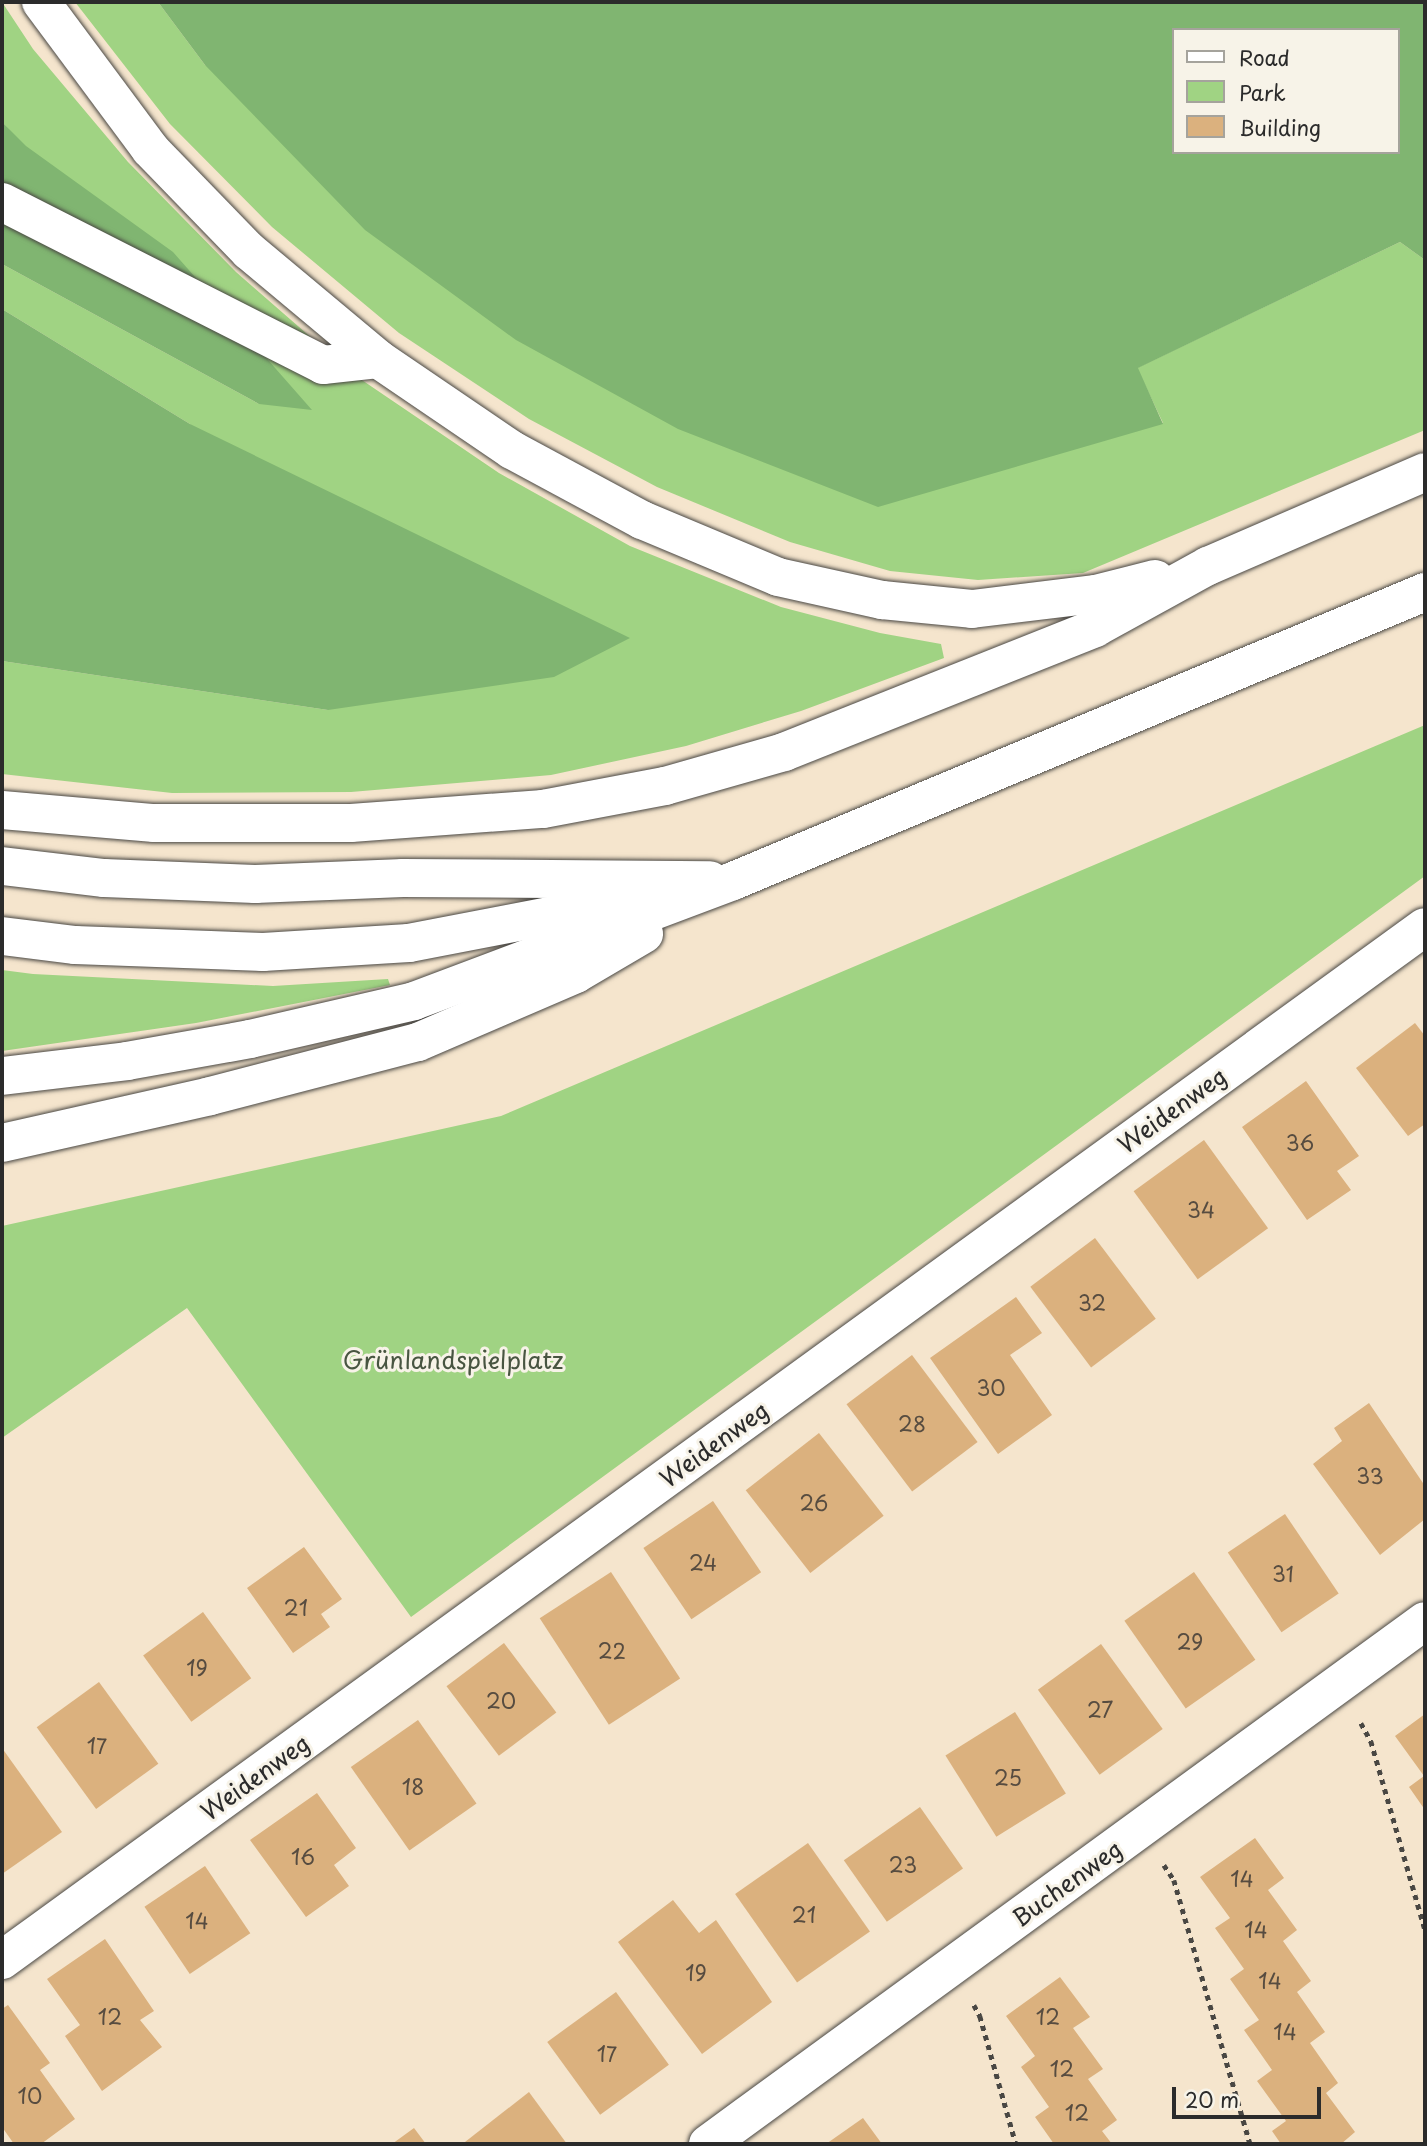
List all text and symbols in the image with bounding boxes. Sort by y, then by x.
legend [1172,28,1399,154]
text: Road [1239,41,1290,73]
text: Park [1239,76,1286,108]
text: Building [1239,111,1321,143]
street label: Weidenweg [1112,1061,1232,1159]
house number: 36 [1286,1129,1314,1155]
house number: 34 [1187,1196,1215,1222]
house number: 32 [1078,1289,1106,1315]
park label: Grünlandspielplatz [343,1346,563,1374]
house number: 30 [976,1374,1006,1400]
street label: Weidenweg [654,1395,774,1493]
house number: 28 [898,1410,926,1436]
house number: 33 [1356,1462,1384,1488]
house number: 26 [800,1489,828,1515]
house number: 24 [689,1549,717,1575]
house number: 31 [1272,1560,1294,1586]
house number: 21 [284,1594,308,1620]
house number: 29 [1177,1628,1203,1654]
house number: 22 [598,1637,626,1663]
house number: 19 [186,1654,208,1680]
house number: 20 [486,1687,516,1713]
house number: 27 [1087,1696,1113,1722]
street label: Weidenweg [195,1728,315,1826]
house number: 17 [87,1732,107,1758]
house number: 25 [994,1764,1022,1790]
house number: 18 [402,1773,424,1799]
street label: Buchenweg [1007,1834,1127,1932]
house number: 16 [291,1843,315,1869]
house number: 23 [889,1851,917,1877]
house number: 14 [1230,1865,1254,1891]
house number: 21 [792,1901,816,1927]
house number: 14 [185,1907,209,1933]
house number: 14 [1244,1916,1268,1942]
house number: 19 [685,1959,707,1985]
house number: 14 [1258,1967,1282,1993]
house number: 12 [98,2003,122,2029]
house number: 12 [1036,2003,1060,2029]
house number: 14 [1273,2018,1297,2044]
house number: 17 [597,2040,617,2066]
house number: 12 [1050,2055,1074,2081]
scale bar [1175,2072,1324,2116]
house number: 10 [18,2082,42,2108]
text: 20 m [1185,2083,1239,2115]
house number: 12 [1065,2099,1089,2125]

